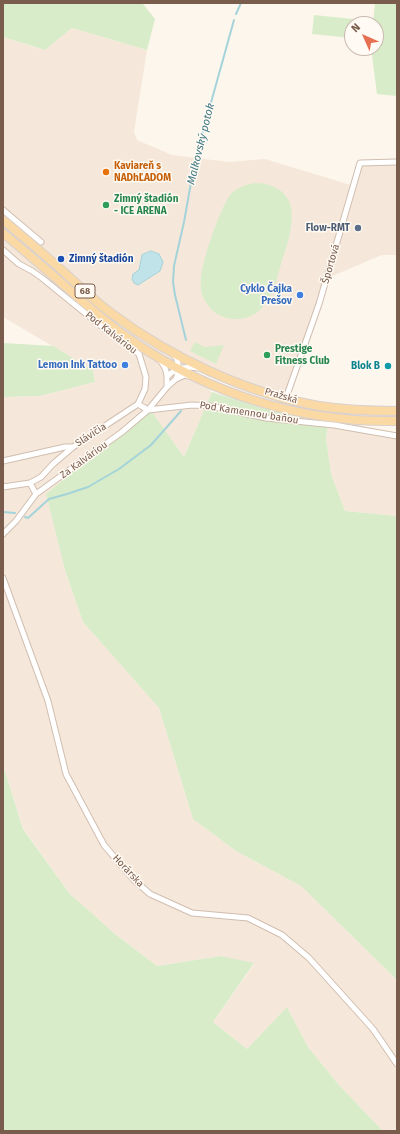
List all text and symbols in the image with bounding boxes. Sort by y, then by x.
north arrow [344,16,384,56]
text: N [349,21,363,35]
water label: Malkovský potok [184,102,218,186]
place label: Kaviareň s NADhĽADOM [114,160,171,184]
marker: Kaviareň s NADhĽADOM [101,167,111,177]
place label: Zimný štadión - ICE ARENA [114,193,178,216]
marker: Zimný štadión - ICE ARENA [101,200,111,210]
place label: Flow-RMT [306,222,350,234]
marker: Flow-RMT [353,223,363,233]
street label: Športová [320,243,342,285]
place label: Zimný štadión [69,253,133,265]
marker: Zimný štadión [56,254,66,264]
place label: Cyklo Čajka Prešov [240,283,292,306]
road number: 68 [75,284,95,298]
marker: Cyklo Čajka Prešov [295,290,305,300]
street label: Pod Kalváriou [83,309,139,357]
place label: Prestige Fitness Club [275,343,330,366]
marker: Prestige Fitness Club [262,350,272,360]
place label: Lemon Ink Tattoo [38,359,117,371]
marker: Lemon Ink Tattoo [120,360,130,370]
place label: Blok B [351,360,380,372]
marker: Blok B [383,361,393,371]
street label: Pražská [263,386,299,406]
street label: Pod Kamennou baňou [199,399,299,427]
street label: Slávičia [73,421,109,449]
street label: Za Kalváriou [58,439,110,481]
street label: Horárska [110,852,146,890]

